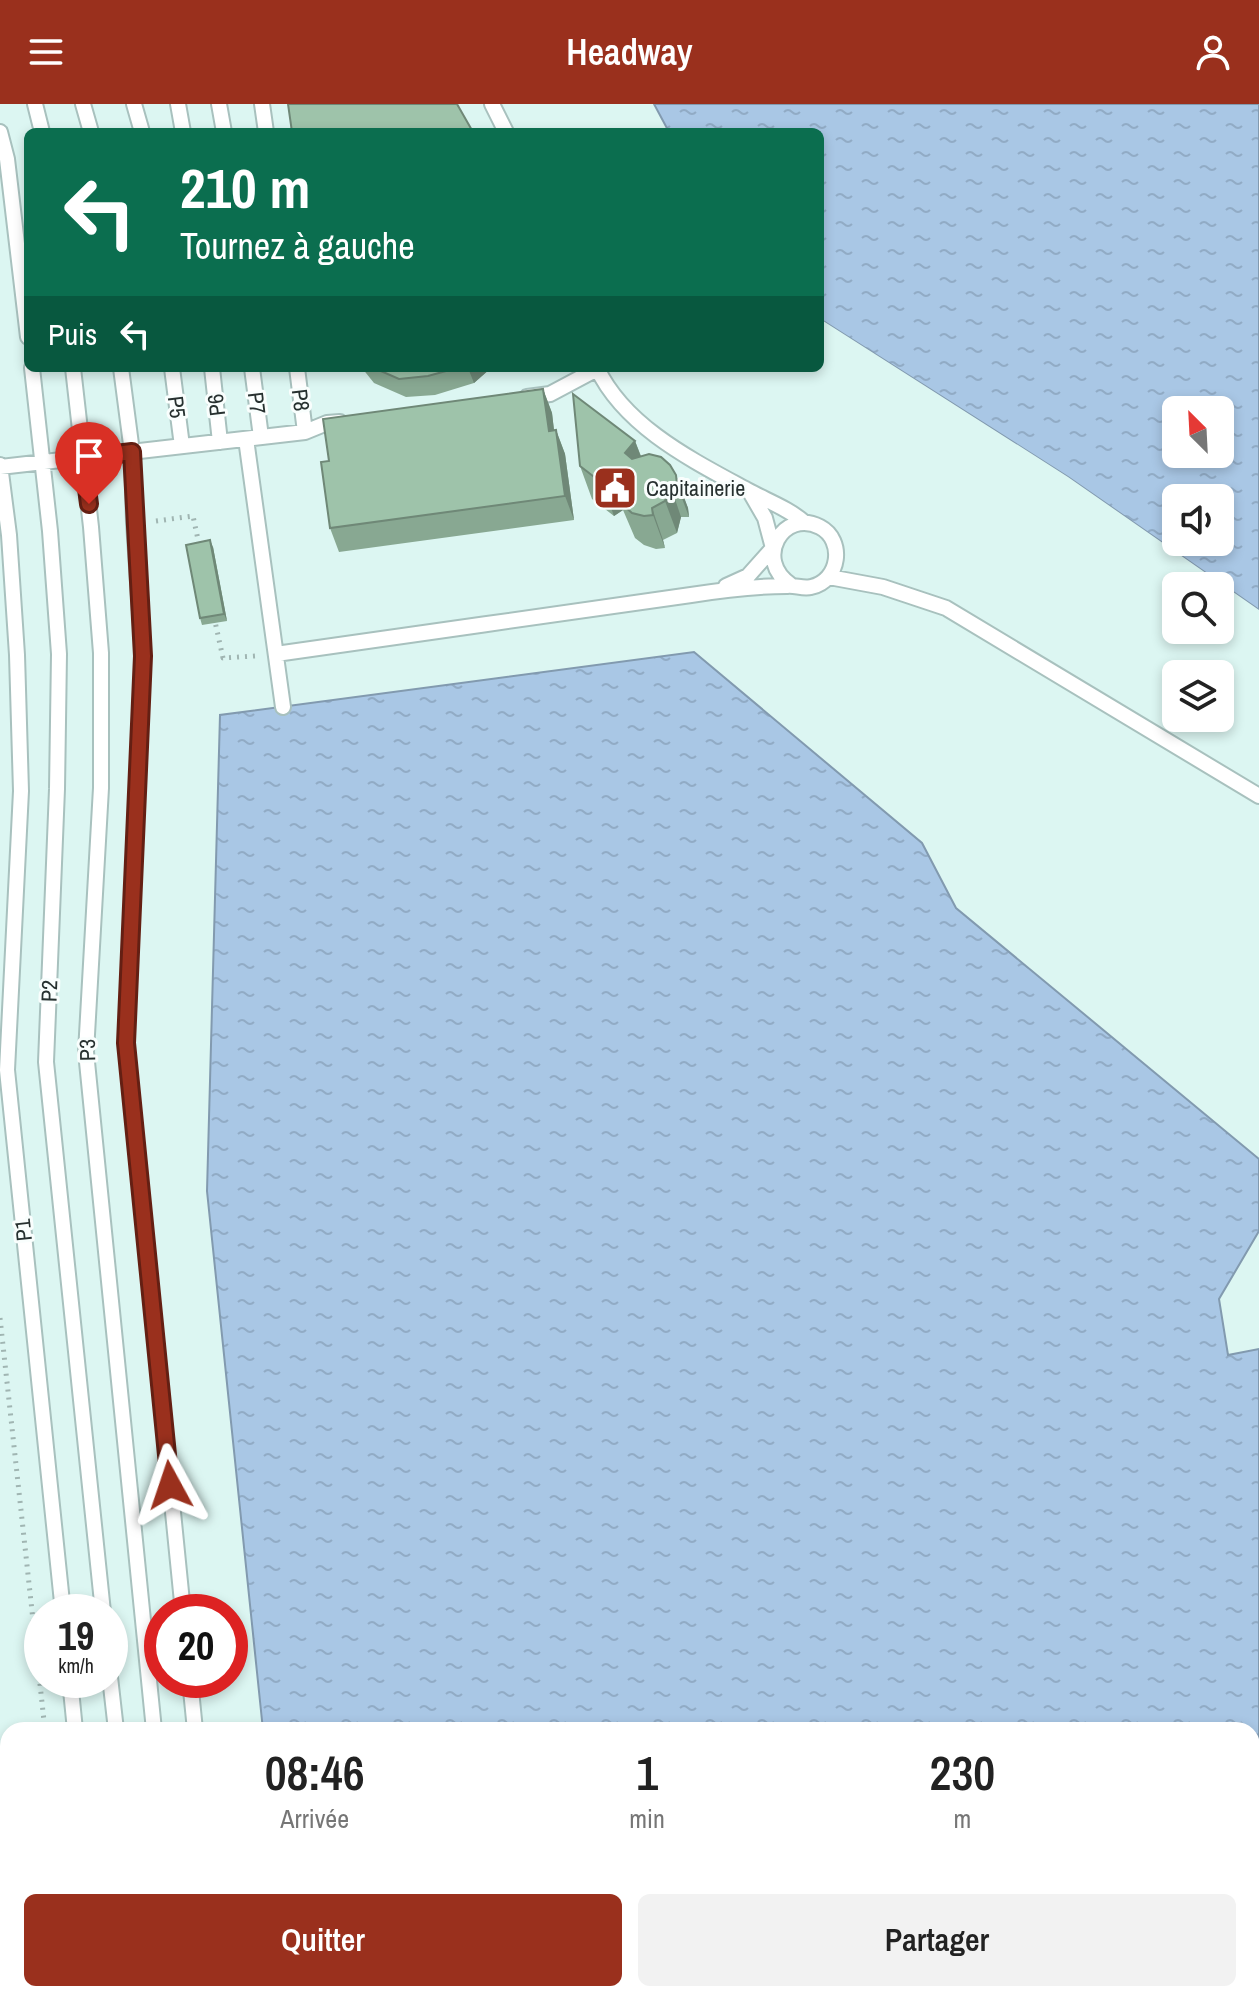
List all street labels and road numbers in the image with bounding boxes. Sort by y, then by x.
street label: P8 [285,387,317,413]
street label: P7 [241,390,273,416]
street label: P6 [200,392,232,418]
street label: P5 [161,394,193,420]
street label: P2 [34,979,64,1003]
street label: P3 [72,1039,102,1061]
street label: P1 [7,1217,39,1243]

